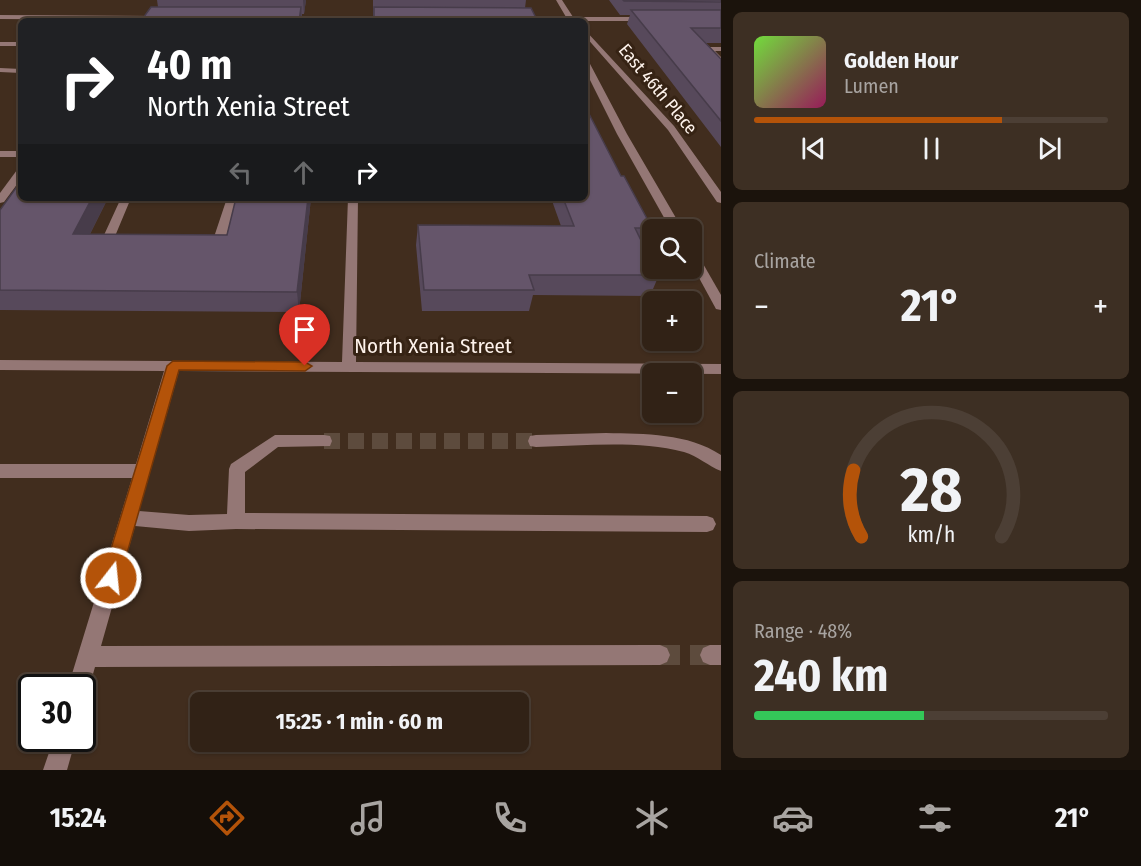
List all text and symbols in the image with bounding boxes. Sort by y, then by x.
street label: East 46th Place [614,39,702,139]
text: 40 m [147,40,232,90]
icon: right [48,42,126,120]
text: Golden Hour [844,47,958,74]
text: Lumen [844,74,899,98]
text: North Xenia Street [147,91,350,123]
icon: previous [797,132,830,165]
icon: pause [915,132,948,165]
icon: next [1033,132,1066,165]
icon: left [224,156,257,189]
icon: ahead [287,156,320,189]
icon: right [350,156,383,189]
map controls [642,219,702,423]
button: search [642,219,702,279]
text: Climate [754,249,816,273]
text: 21° [901,279,961,333]
text: − [754,287,769,327]
text: + [1093,287,1108,327]
button: + [642,291,702,351]
pin [279,304,330,366]
icon: arrive [288,313,321,346]
street label: North Xenia Street [354,333,512,359]
button: − [642,363,702,423]
text: 28 [899,453,962,528]
text: km/h [907,522,955,548]
position arrow [79,546,143,610]
text: Range · 48% [754,619,852,643]
text: 240 km [754,649,888,703]
speed limit sign: 30 [18,674,96,752]
text: 15:25 · 1 min · 60 m [276,708,443,735]
icon: directions [206,797,248,839]
icon: music [347,797,389,839]
icon: phone [489,797,531,839]
icon: climate [631,797,673,839]
icon: car [772,797,814,839]
icon: filters [914,797,956,839]
text: 15:24 [50,802,106,834]
text: 21° [1055,802,1091,834]

